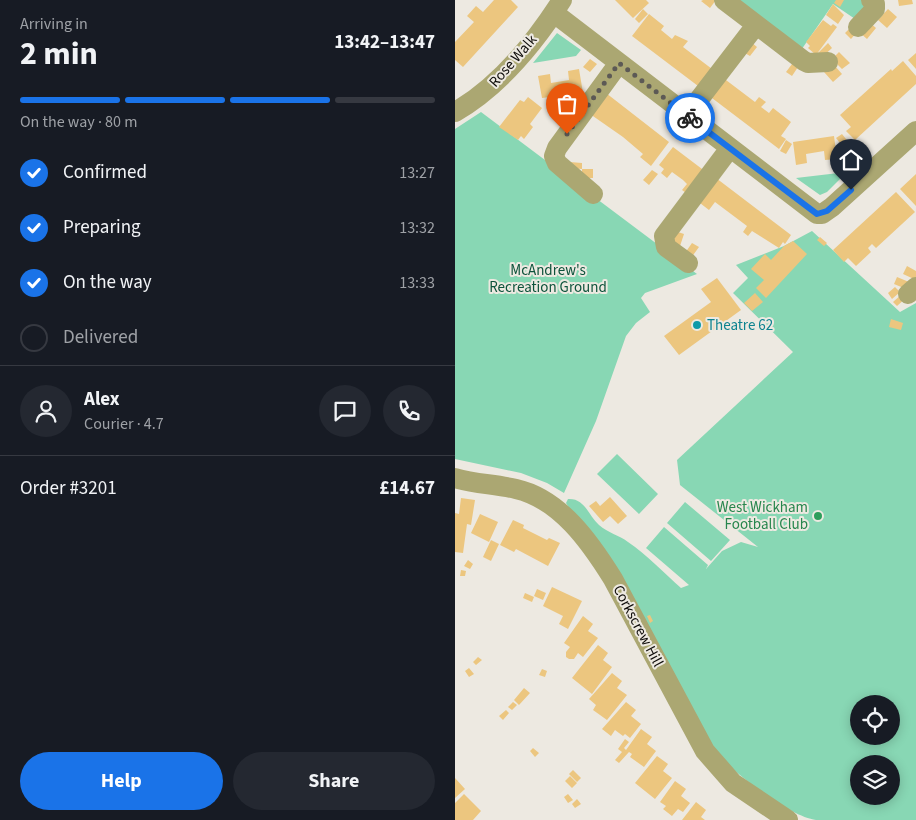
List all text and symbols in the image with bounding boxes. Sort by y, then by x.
text: Arriving in [20,13,88,35]
text: 13:42–13:47 [334,29,435,56]
street label: Rose Walk [484,30,542,92]
text: 2 min [20,31,98,77]
pin [546,83,588,134]
icon: bag [553,90,581,118]
courier [665,93,715,143]
icon: bike [676,104,704,132]
text: On the way · 80 m [20,111,137,133]
pin [830,139,872,190]
icon: home [837,146,865,174]
icon: check [20,159,48,187]
text: Confirmed [63,159,147,186]
text: 13:27 [399,162,435,184]
icon: check [20,214,48,242]
text: Preparing [63,214,141,241]
text: 13:32 [399,217,435,239]
park label: McAndrew's Recreation Ground [489,260,607,298]
icon: check [20,269,48,297]
text: On the way [63,269,152,296]
text: 13:33 [399,272,435,294]
place label: Theatre 62 [707,315,773,336]
marker: Theatre 62 [691,319,703,331]
text: Delivered [63,324,138,351]
button: person [20,385,72,437]
button: chat [319,385,371,437]
button: phone [383,385,435,437]
text: Alex [84,386,120,413]
text: Courier · 4.7 [84,413,164,435]
text: Order #3201 [20,475,117,502]
text: £14.67 [379,475,435,502]
place label: West Wickham Football Club [717,497,808,535]
marker: West Wickham Football Club [812,510,824,522]
street label: Corkscrew Hill [608,581,668,671]
map controls [850,695,900,805]
button: locate [850,695,900,745]
button: Help [20,752,223,810]
button: Share [233,752,435,810]
button: layers [850,755,900,805]

